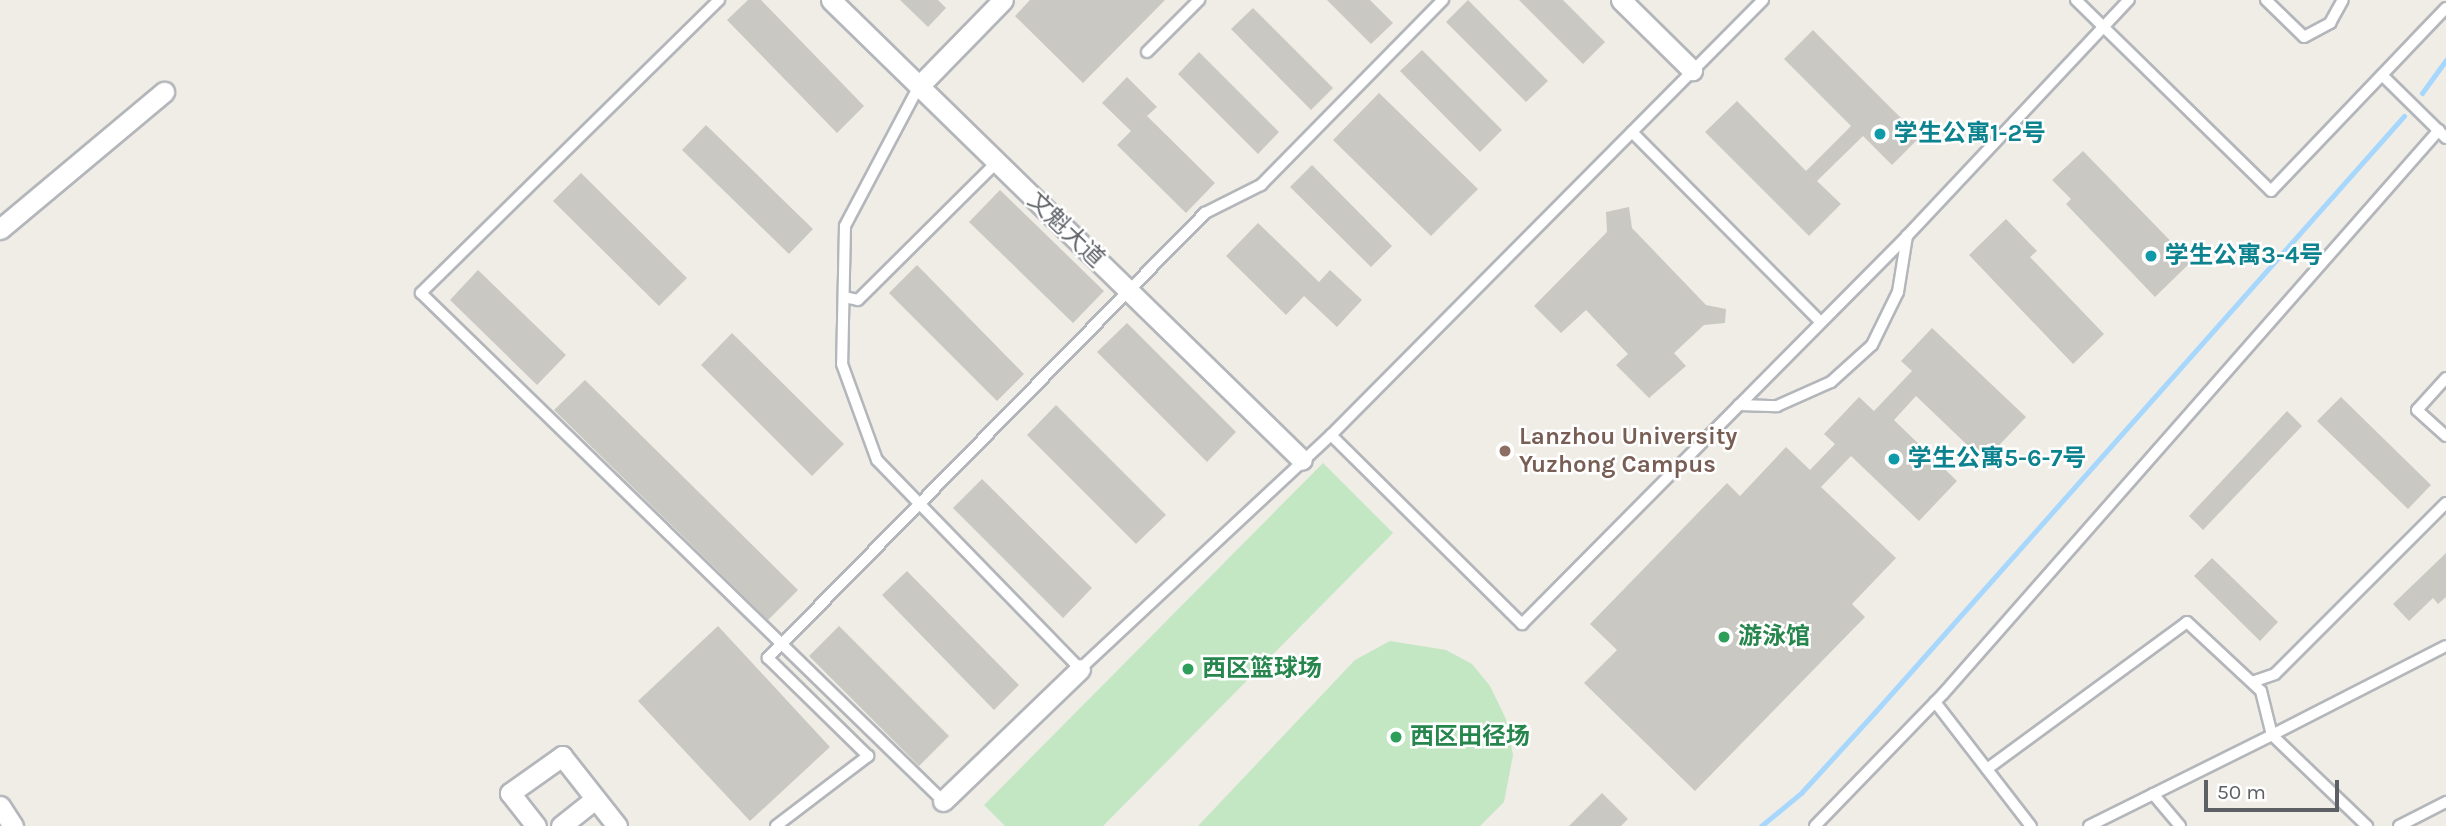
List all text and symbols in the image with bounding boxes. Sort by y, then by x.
place label: 学生公寓1-2号 [1894,120,2046,148]
marker: 学生公寓1-2号 [1872,126,1888,142]
street label: 文魁大道 [1021,186,1111,274]
place label: 学生公寓3-4号 [2165,242,2323,270]
marker: 学生公寓3-4号 [2143,248,2159,264]
place label: Lanzhou University Yuzhong Campus [1519,423,1737,479]
marker: Lanzhou University Yuzhong Campus [1497,443,1513,459]
place label: 学生公寓5-6-7号 [1908,445,2086,473]
marker: 学生公寓5-6-7号 [1886,451,1902,467]
place label: 游泳馆 [1738,623,1810,651]
marker: 游泳馆 [1716,629,1732,645]
place label: 西区篮球场 [1202,655,1322,683]
marker: 西区篮球场 [1180,661,1196,677]
place label: 西区田径场 [1410,723,1530,751]
marker: 西区田径场 [1388,729,1404,745]
scale bar [2208,766,2343,810]
text: 50 m [2217,780,2266,804]

